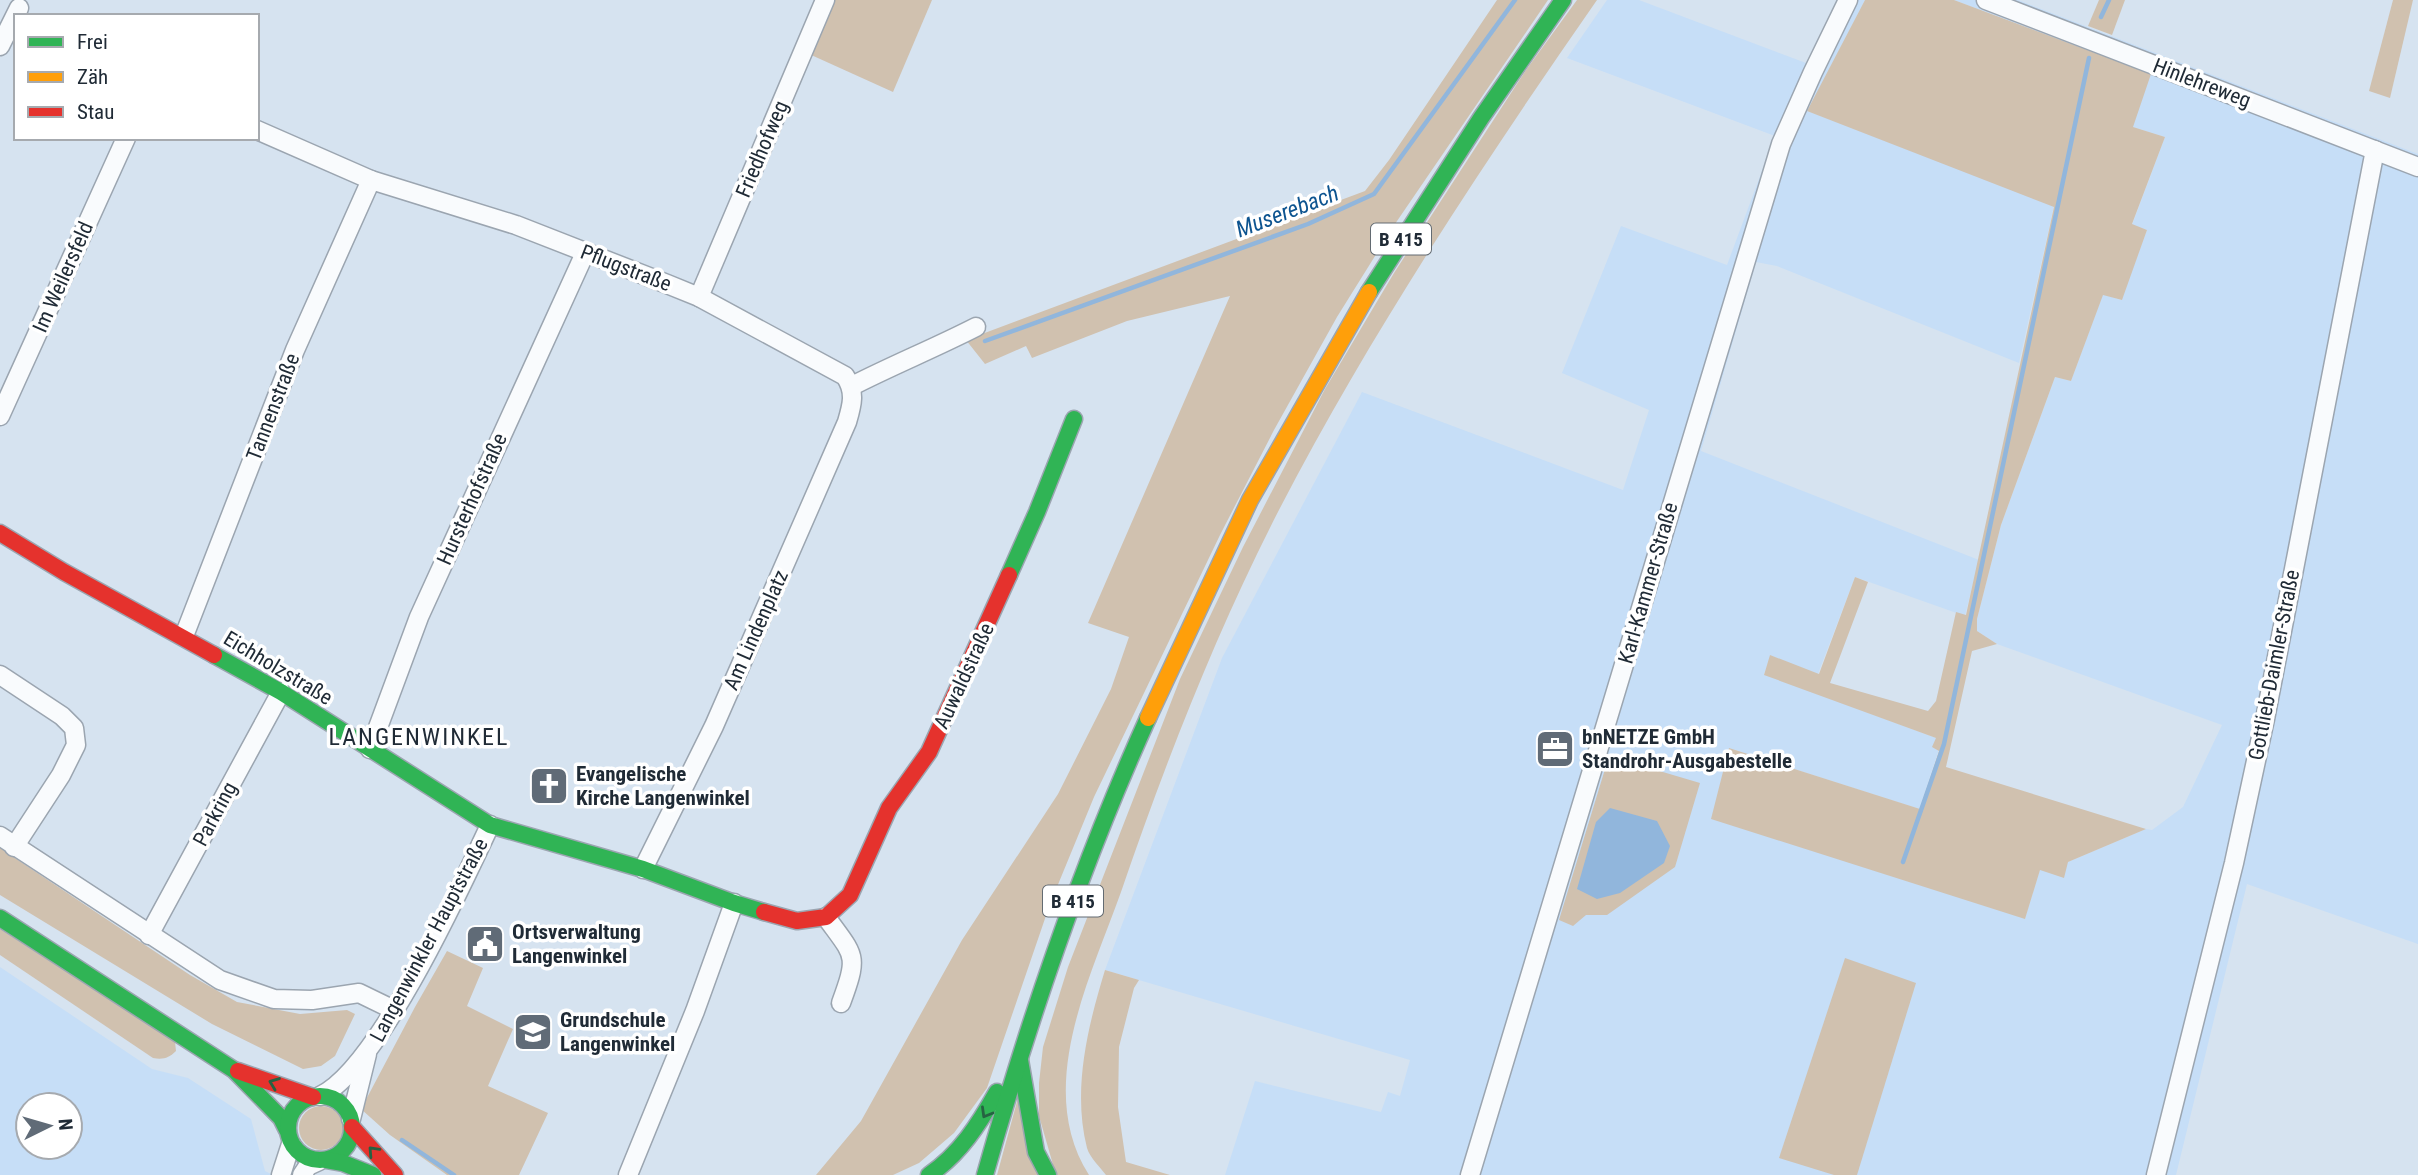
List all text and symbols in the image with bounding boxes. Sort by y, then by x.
legend [14,14,259,140]
text: Frei [77,30,108,54]
street label: Hinlehreweg [2150,53,2254,113]
text: Zäh [77,65,108,89]
street label: Friedhofweg [731,97,793,201]
text: Stau [77,100,114,124]
water label: Muserebach [1232,179,1342,243]
street label: Im Weilersfeld [28,218,98,336]
road number: B 415 [1371,224,1431,255]
street label: Pflugstraße [577,240,675,296]
street label: Tannenstraße [242,350,304,464]
street label: Hursterhofstraße [432,429,512,569]
street label: Karl-Kammer-Straße [1614,500,1683,666]
street label: Am Lindenplatz [719,566,793,694]
street label: Gottlieb-Daimler-Straße [2244,568,2304,762]
street label: Auwaldstraße [929,619,999,733]
street label: Eichholzstraße [219,626,337,710]
district label: LANGENWINKEL [329,723,509,751]
place label: bnNETZE GmbH Standrohr-Ausgabestelle [1582,725,1792,773]
office icon: bnNETZE GmbH Standrohr-Ausgabestelle [1534,728,1576,770]
place label: Evangelische Kirche Langenwinkel [576,762,750,810]
church icon: Evangelische Kirche Langenwinkel [528,765,570,807]
street label: Parkring [188,778,242,850]
street label: Langenwinkler Hauptstraße [365,834,493,1046]
road number: B 415 [1043,886,1103,917]
place label: Ortsverwaltung Langenwinkel [512,920,641,968]
public building icon: Ortsverwaltung Langenwinkel [464,923,506,965]
place label: Grundschule Langenwinkel [560,1008,675,1056]
school or university icon: Grundschule Langenwinkel [512,1011,554,1053]
one-way arrow [268,1078,280,1092]
north arrow [14,1091,84,1161]
one-way arrow [981,1105,994,1118]
text: N [53,1118,77,1131]
one-way arrow [369,1147,382,1160]

